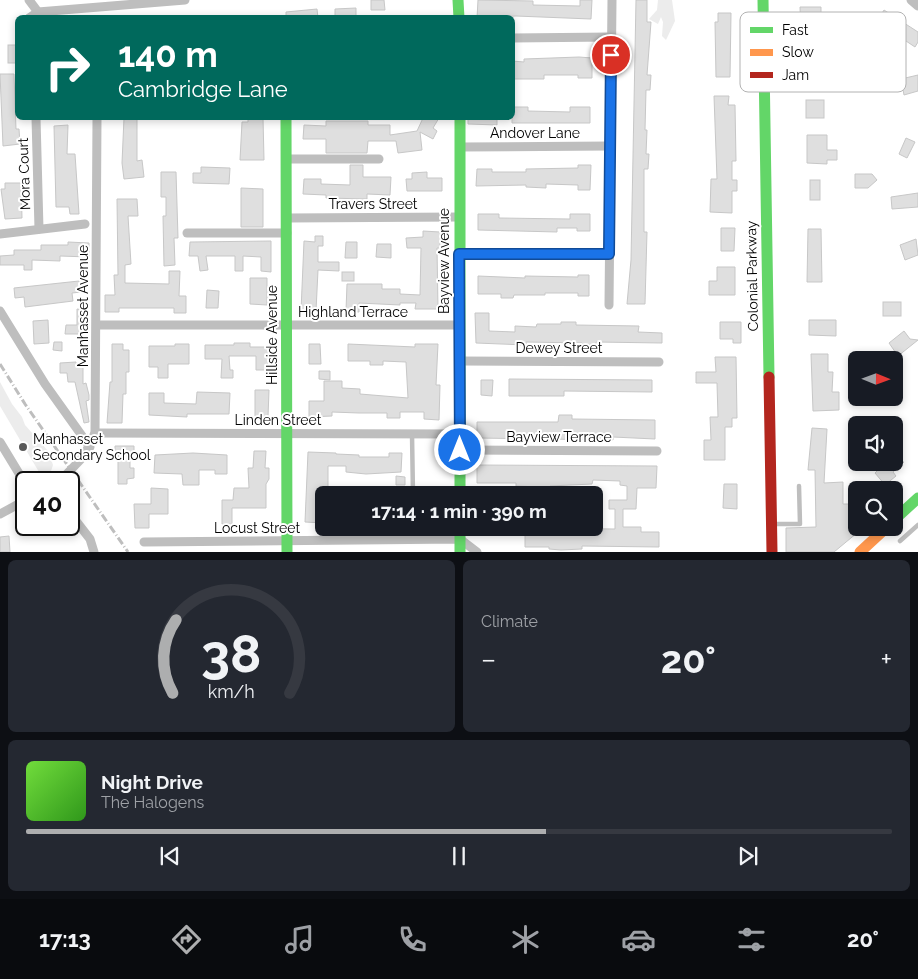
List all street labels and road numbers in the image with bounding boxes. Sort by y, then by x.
street label: Andover Lane [490,125,580,141]
street label: Mora Court [15,137,33,210]
street label: Travers Street [328,196,418,212]
street label: Bayview Avenue [436,208,452,314]
street label: Colonial Parkway [743,220,761,331]
street label: Manhasset Avenue [75,245,91,367]
street label: Hillside Avenue [264,285,280,385]
street label: Highland Terrace [298,304,408,320]
street label: Dewey Street [516,340,603,356]
street label: Linden Street [235,412,322,428]
street label: Bayview Terrace [506,429,612,445]
street label: Locust Street [214,520,300,536]

